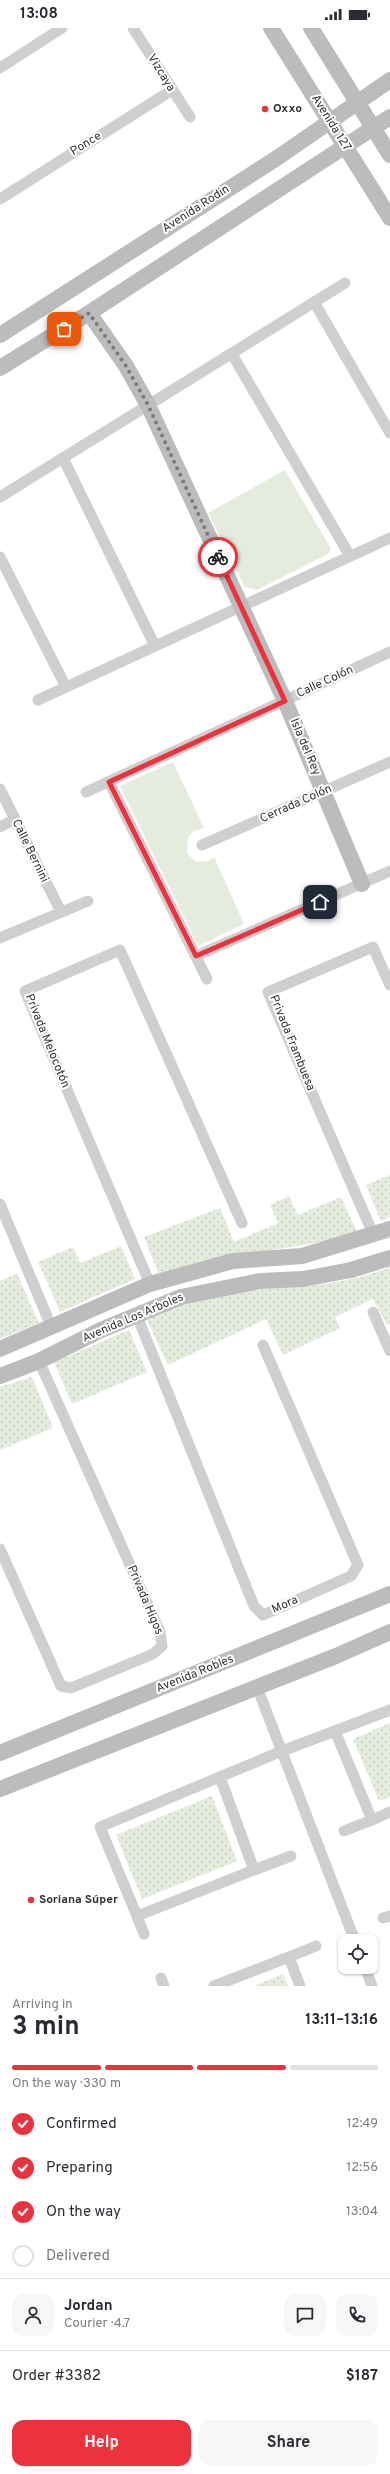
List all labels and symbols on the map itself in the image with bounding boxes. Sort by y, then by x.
street label: Vizcaya [143,51,179,95]
street label: Avenida 127 [307,92,355,154]
place label: Oxxo [273,101,302,117]
marker: Oxxo [260,104,270,114]
street label: Ponce [67,128,105,160]
street label: Avenida Rodin [159,181,233,237]
pin [47,312,81,346]
courier [198,537,238,577]
street label: Calle Colón [294,662,356,702]
street label: Isla del Rey [286,716,324,778]
street label: Cerrada Colón [258,781,334,827]
street label: Calle Bernini [8,817,52,885]
pin [303,885,337,919]
street label: Privada Melocotón [21,992,73,1090]
street label: Privada Frambuesa [265,993,319,1093]
street label: Avenida Los Arboles [80,1289,186,1347]
street label: Privada Higos [123,1563,167,1637]
street label: Mora [269,1592,301,1618]
street label: Avenida Robles [154,1651,236,1697]
place label: Soriana Súper [39,1892,118,1908]
marker: Soriana Súper [26,1895,36,1905]

